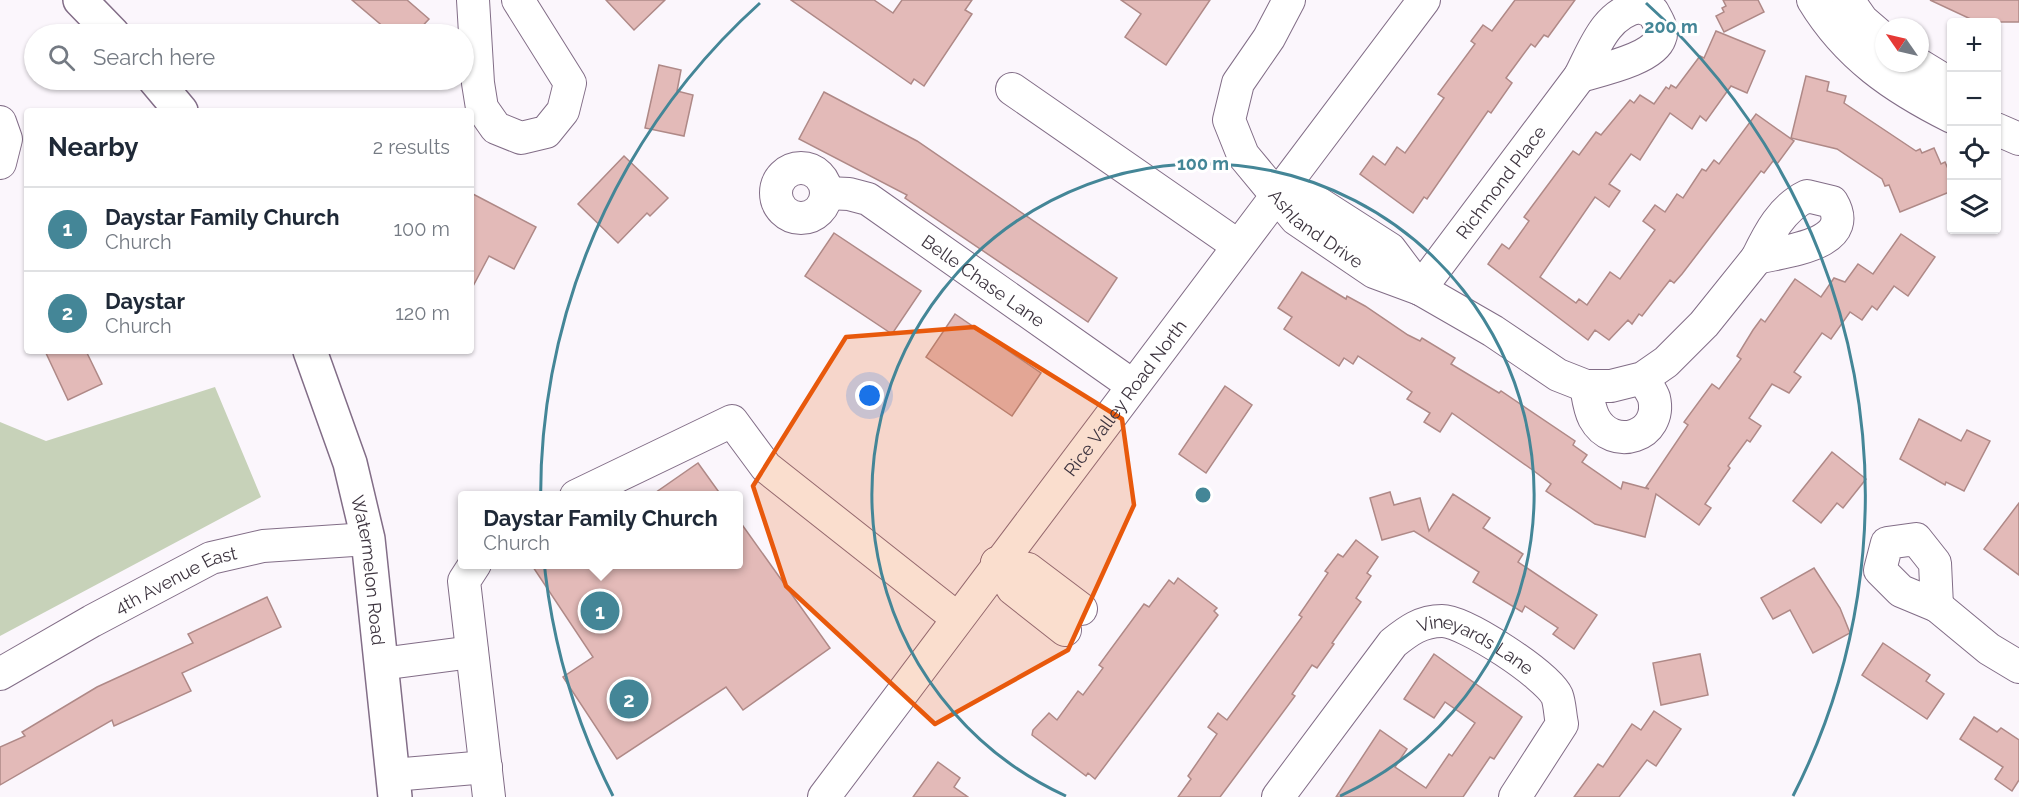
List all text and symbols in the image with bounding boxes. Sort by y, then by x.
text: 200 m [1644,16,1698,37]
north arrow [1875,18,1929,72]
map controls [1947,18,2001,234]
button: + [1947,18,2001,72]
search box [24,24,474,90]
icon: search [45,41,78,74]
text: Search here [93,44,215,70]
button: − [1947,72,2001,126]
street label: Richmond Place [1451,121,1550,242]
button: locate [1947,126,2001,180]
text: Nearby [48,132,138,162]
text: 2 results [373,135,450,159]
text: 100 m [1177,153,1229,174]
button: layers [1947,180,2001,234]
street label: Ashland Drive [1265,185,1368,272]
text: Daystar Family Church [105,204,339,230]
text: 1 [63,217,72,241]
text: 100 m [393,217,450,241]
text: Church [105,230,172,254]
street label: Belle Chase Lane [918,230,1049,331]
text: Daystar [105,288,185,314]
text: 2 [62,301,73,325]
text: 120 m [395,301,450,325]
text: Church [105,314,172,338]
street label: Rice Valley Road North [1059,315,1190,480]
your location [855,381,884,410]
centre of rings [1193,485,1213,505]
popup [458,491,743,569]
street label: Watermelon Road [347,493,390,646]
text: Daystar Family Church [483,505,718,531]
text: Church [483,531,550,555]
street label: 4th Avenue East [111,542,239,618]
pin: 1 [580,588,620,634]
street label: Vineyards Lane [1414,610,1538,679]
pin: 2 [610,676,648,722]

